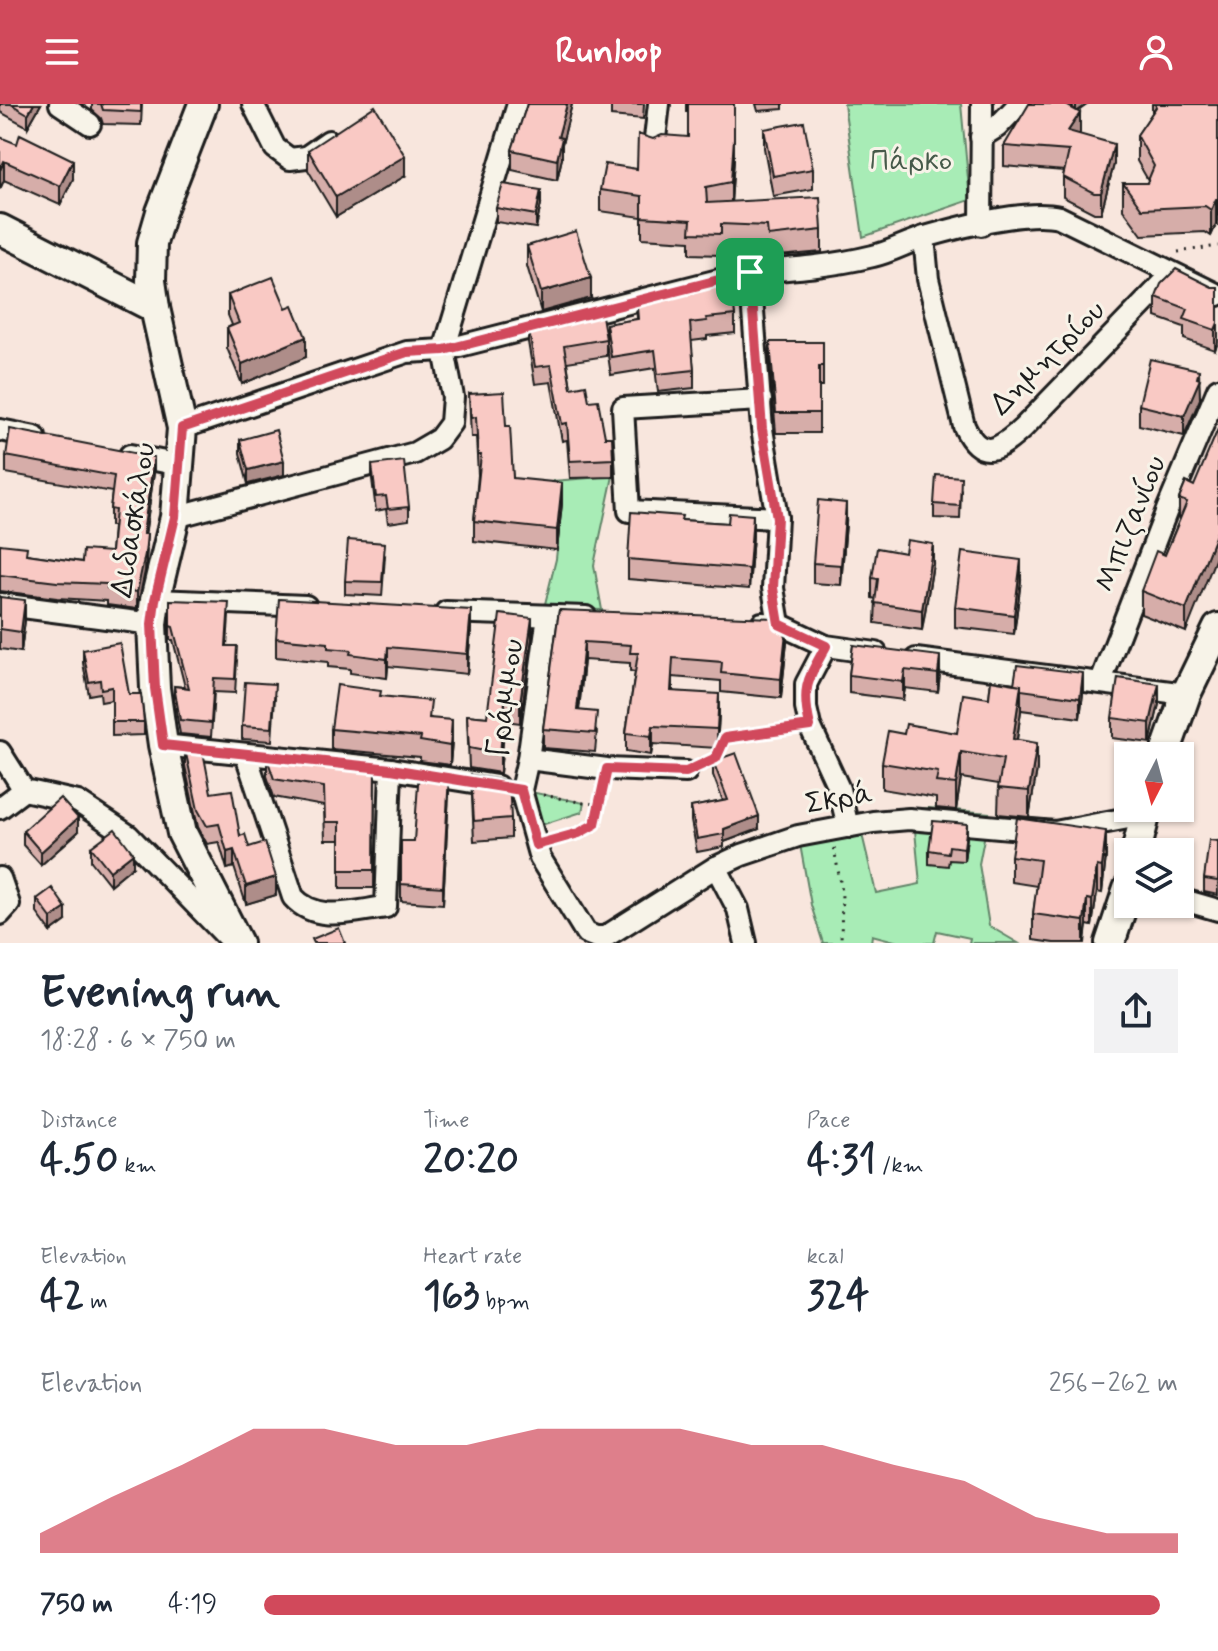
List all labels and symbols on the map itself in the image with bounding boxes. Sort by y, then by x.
park label: Πάρκο [870,142,952,181]
pin [716,238,784,306]
street label: Δημητρίου [982,292,1114,424]
street label: Διδασκάλου [103,440,165,600]
street label: Μπιζανίου [1086,450,1176,598]
street label: Γράμμου [478,636,534,760]
north arrow [1114,742,1194,822]
street label: Σκρά [802,774,876,824]

